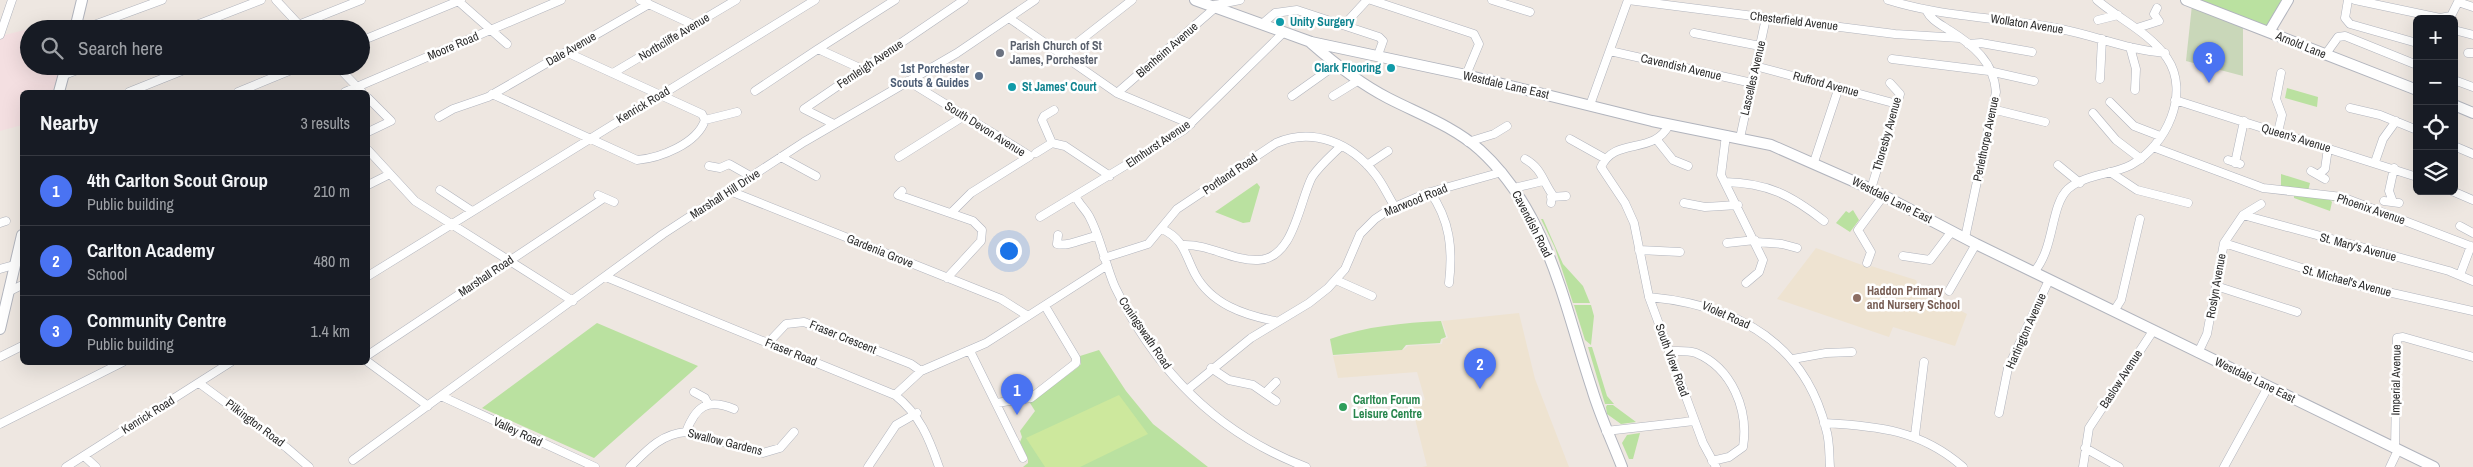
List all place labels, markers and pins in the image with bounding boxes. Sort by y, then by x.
place label: Unity Surgery [1290,14,1355,30]
marker: Unity Surgery [1274,16,1286,28]
place label: Parish Church of St James, Porchester [1010,38,1103,68]
pin: 3 [2193,42,2225,83]
marker: Parish Church of St James, Porchester [994,47,1006,59]
place label: Clark Flooring [1314,60,1381,76]
place label: 1st Porchester Scouts & Guides [890,61,970,91]
marker: Clark Flooring [1385,62,1397,74]
marker: 1st Porchester Scouts & Guides [973,70,985,82]
place label: St James' Court [1022,79,1097,95]
marker: St James' Court [1006,81,1018,93]
place label: Haddon Primary and Nursery School [1867,283,1960,313]
marker: Haddon Primary and Nursery School [1851,292,1863,304]
pin: 2 [1464,348,1496,389]
pin: 1 [1001,374,1033,415]
place label: Carlton Forum Leisure Centre [1353,392,1422,422]
marker: Carlton Forum Leisure Centre [1337,401,1349,413]

